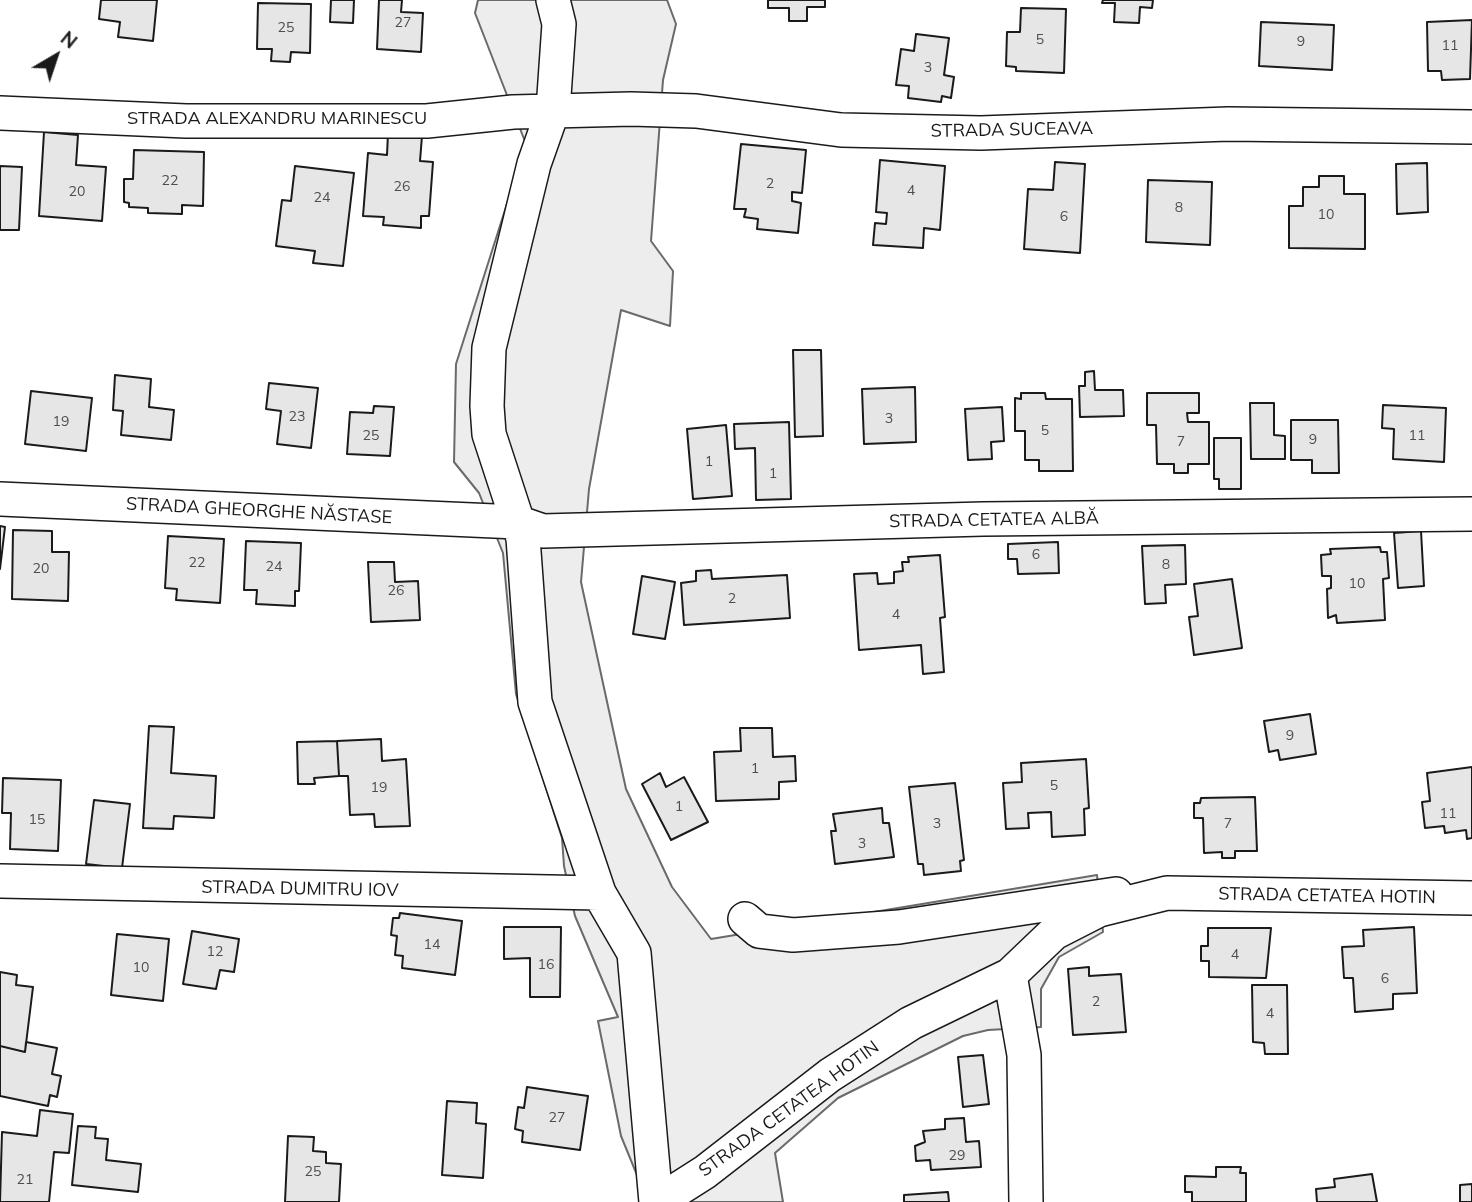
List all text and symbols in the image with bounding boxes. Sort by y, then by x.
house number: 27 [395,15,411,31]
house number: 25 [278,20,294,36]
north arrow [21,21,91,91]
text: N [56,26,82,54]
house number: 5 [1036,32,1044,48]
house number: 9 [1297,34,1305,50]
house number: 11 [1442,38,1458,54]
house number: 3 [924,60,932,76]
street label: STRADA ALEXANDRU MARINESCU [127,108,427,130]
street label: STRADA SUCEAVA [931,118,1093,142]
house number: 22 [162,173,178,189]
house number: 2 [766,176,774,192]
house number: 26 [394,179,410,195]
house number: 4 [907,183,915,199]
house number: 20 [69,184,85,200]
house number: 24 [314,190,330,206]
house number: 8 [1175,200,1183,216]
house number: 10 [1318,207,1334,223]
house number: 6 [1060,209,1068,225]
house number: 23 [289,409,305,425]
house number: 3 [885,411,893,427]
house number: 19 [53,414,69,430]
house number: 5 [1041,423,1049,439]
house number: 25 [363,428,379,444]
house number: 11 [1409,428,1425,444]
house number: 9 [1309,432,1317,448]
house number: 7 [1177,434,1185,450]
house number: 1 [705,454,713,470]
house number: 1 [769,466,777,482]
street label: STRADA GHEORGHE NĂSTASE [125,493,393,529]
street label: STRADA CETATEA ALBĂ [889,507,1099,533]
house number: 6 [1032,547,1040,563]
house number: 22 [189,555,205,571]
house number: 8 [1162,557,1170,573]
house number: 24 [266,559,282,575]
house number: 20 [33,561,49,577]
house number: 10 [1349,576,1365,592]
house number: 26 [388,583,404,599]
house number: 2 [728,591,736,607]
house number: 4 [892,607,900,623]
house number: 9 [1286,728,1294,744]
house number: 1 [751,761,759,777]
house number: 5 [1050,778,1058,794]
house number: 19 [371,780,387,796]
house number: 1 [675,799,683,815]
house number: 11 [1440,806,1456,822]
house number: 15 [29,812,45,828]
house number: 3 [933,816,941,832]
house number: 7 [1224,816,1232,832]
house number: 3 [858,836,866,852]
street label: STRADA DUMITRU IOV [201,876,399,902]
street label: STRADA CETATEA HOTIN [1218,883,1436,909]
house number: 14 [424,937,440,953]
house number: 12 [207,944,223,960]
house number: 4 [1231,947,1239,963]
house number: 16 [538,957,554,973]
house number: 10 [133,960,149,976]
house number: 6 [1381,971,1389,987]
house number: 2 [1092,994,1100,1010]
house number: 4 [1266,1006,1274,1022]
street label: STRADA CETATEA HOTIN [695,1036,883,1182]
house number: 27 [549,1110,565,1126]
house number: 29 [949,1148,965,1164]
house number: 25 [305,1164,321,1180]
house number: 21 [17,1172,33,1188]

